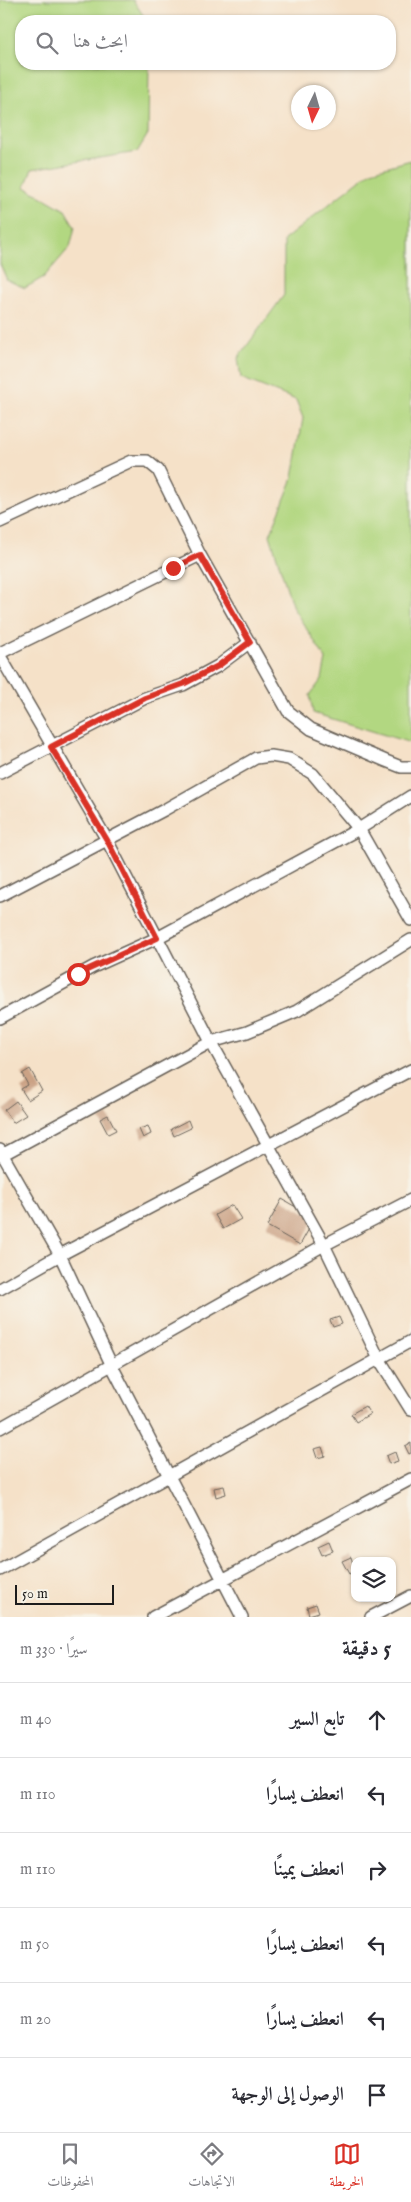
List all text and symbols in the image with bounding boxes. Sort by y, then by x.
search box [15,15,396,70]
icon: search [33,29,61,57]
text: ابحث هنا [73,30,128,54]
north arrow [291,85,336,130]
route end [162,557,185,580]
route start [67,963,90,986]
map controls [351,1557,396,1602]
button: layers [351,1557,396,1602]
scale bar [15,1582,114,1605]
text: 50 m [22,1585,48,1603]
text: 5 دقيقة [342,1636,391,1663]
text: سيرًا · 330 m [20,1640,88,1660]
icon: ahead [363,1706,391,1734]
text: تابع السير [290,1708,344,1732]
text: 40 m [20,1710,52,1730]
icon: left [363,1781,391,1809]
text: انعطف يسارًا [266,1783,344,1807]
text: 110 m [20,1785,56,1805]
icon: right [363,1856,391,1884]
text: انعطف يمينًا [274,1858,344,1882]
text: 110 m [20,1860,56,1880]
icon: left [363,1931,391,1959]
text: انعطف يسارًا [266,1933,344,1957]
text: 50 m [20,1935,49,1955]
icon: left [363,2006,391,2034]
text: انعطف يسارًا [266,2008,344,2032]
text: 20 m [20,2010,51,2030]
icon: arrive [363,2081,391,2109]
text: الوصول إلى الوجهة [232,2083,344,2107]
tab: المحفوظات [47,2140,94,2195]
tab: الاتجاهات [188,2140,235,2195]
tab: الخريطة [330,2140,364,2195]

